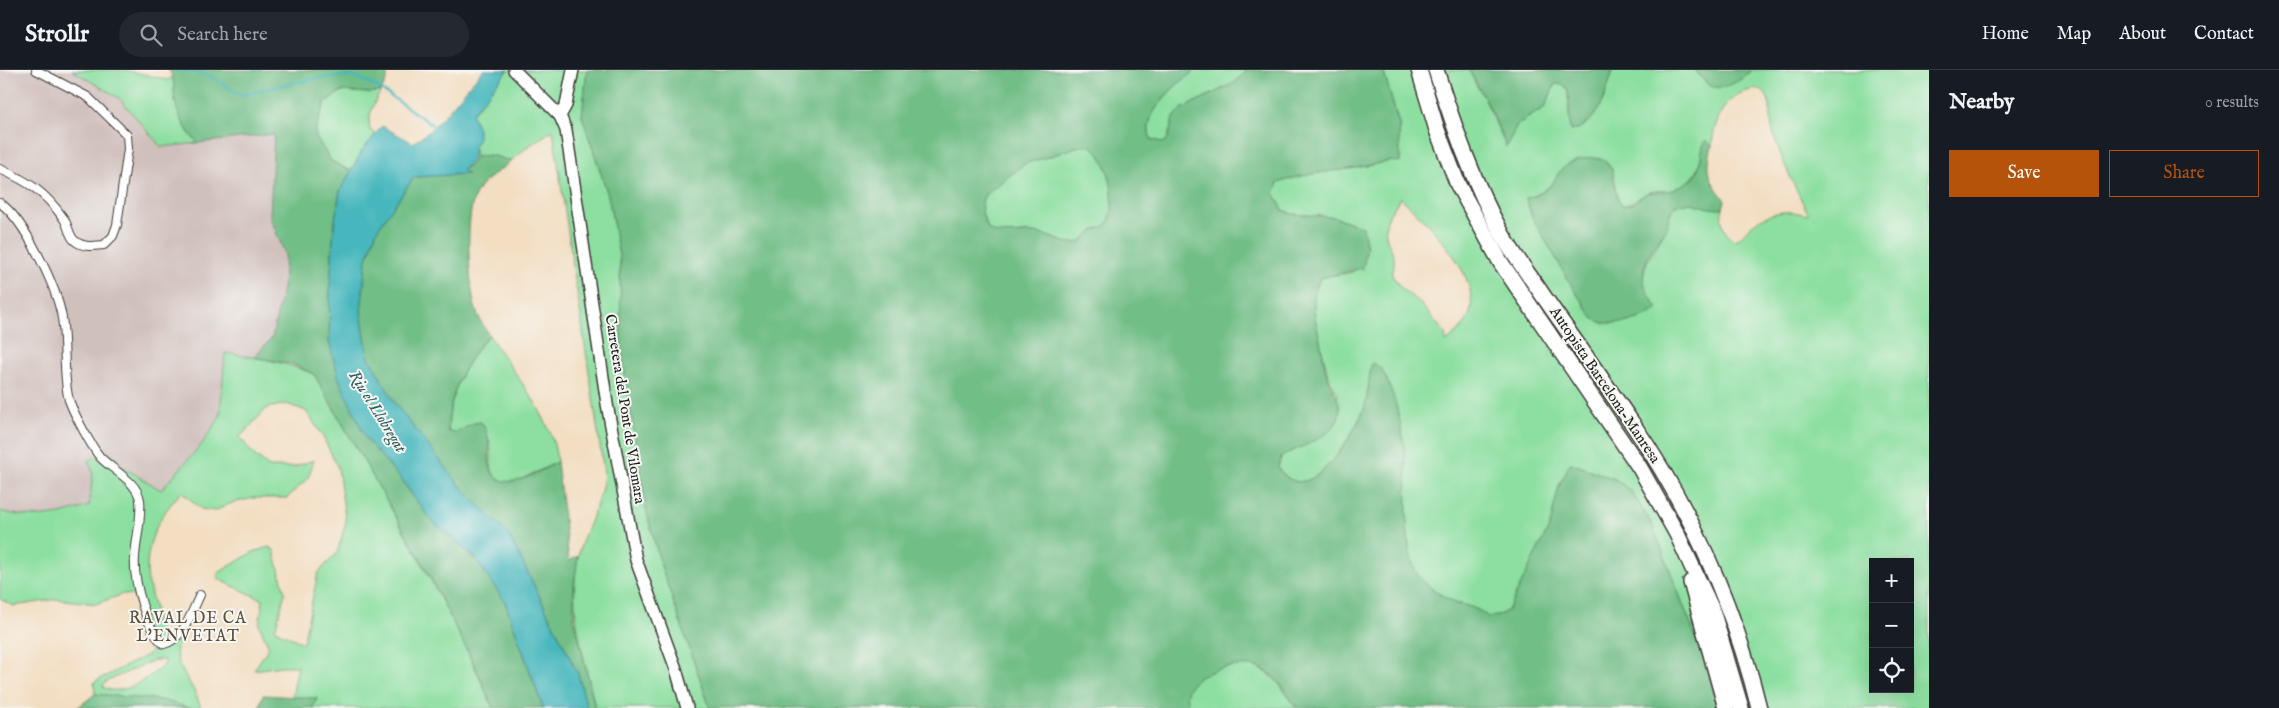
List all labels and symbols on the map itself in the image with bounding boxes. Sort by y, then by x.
street label: Autopista Barcelona-Manresa [1545,302,1665,467]
street label: Carretera del Pont de Vilomara [601,313,649,506]
water label: Riu el Llobregat [344,367,411,458]
district label: RAVAL DE CA L'ENVETAT [129,609,247,647]

